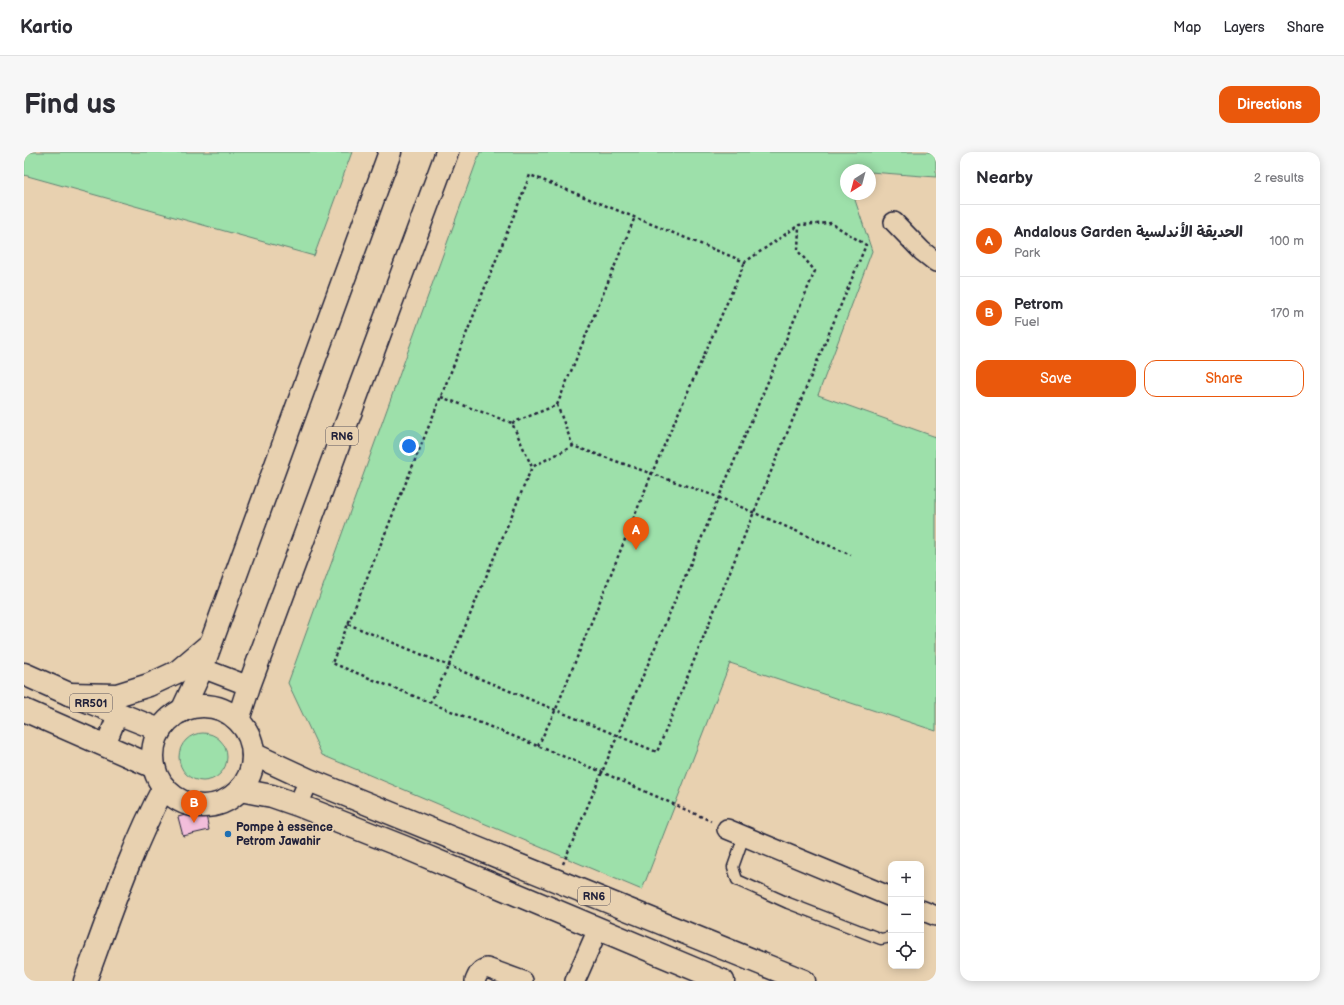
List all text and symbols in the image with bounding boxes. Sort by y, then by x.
text: Kartio [20,16,73,39]
text: Map [1173,19,1201,36]
text: Layers [1223,19,1265,36]
text: Share [1287,19,1324,36]
button: Directions [1219,86,1320,123]
text: Find us [24,88,116,121]
north arrow [840,164,876,200]
text: Nearby [976,168,1033,188]
text: 2 results [1254,170,1304,186]
text: Andalous Garden الحديقة الأندلسية [1014,223,1243,242]
text: A [985,233,993,249]
text: 100 m [1269,233,1304,249]
text: Park [1014,245,1040,261]
text: Petrom [1014,295,1063,314]
text: B [984,305,994,321]
text: 170 m [1271,305,1304,321]
text: Fuel [1014,314,1039,330]
button: Save [976,360,1136,397]
button: Share [1144,360,1304,397]
road number: RN6 [326,427,358,445]
your location [399,436,419,456]
pin: A [623,517,649,550]
road number: RR501 [70,694,112,712]
pin: B [181,790,207,823]
place label: Pompe à essence Petrom Jawahir [236,820,333,849]
marker: Pompe à essence Petrom Jawahir [223,829,233,839]
map controls [888,861,924,969]
button: + [888,861,924,897]
road number: RN6 [578,887,610,905]
button: − [888,897,924,933]
button: locate [888,933,924,969]

